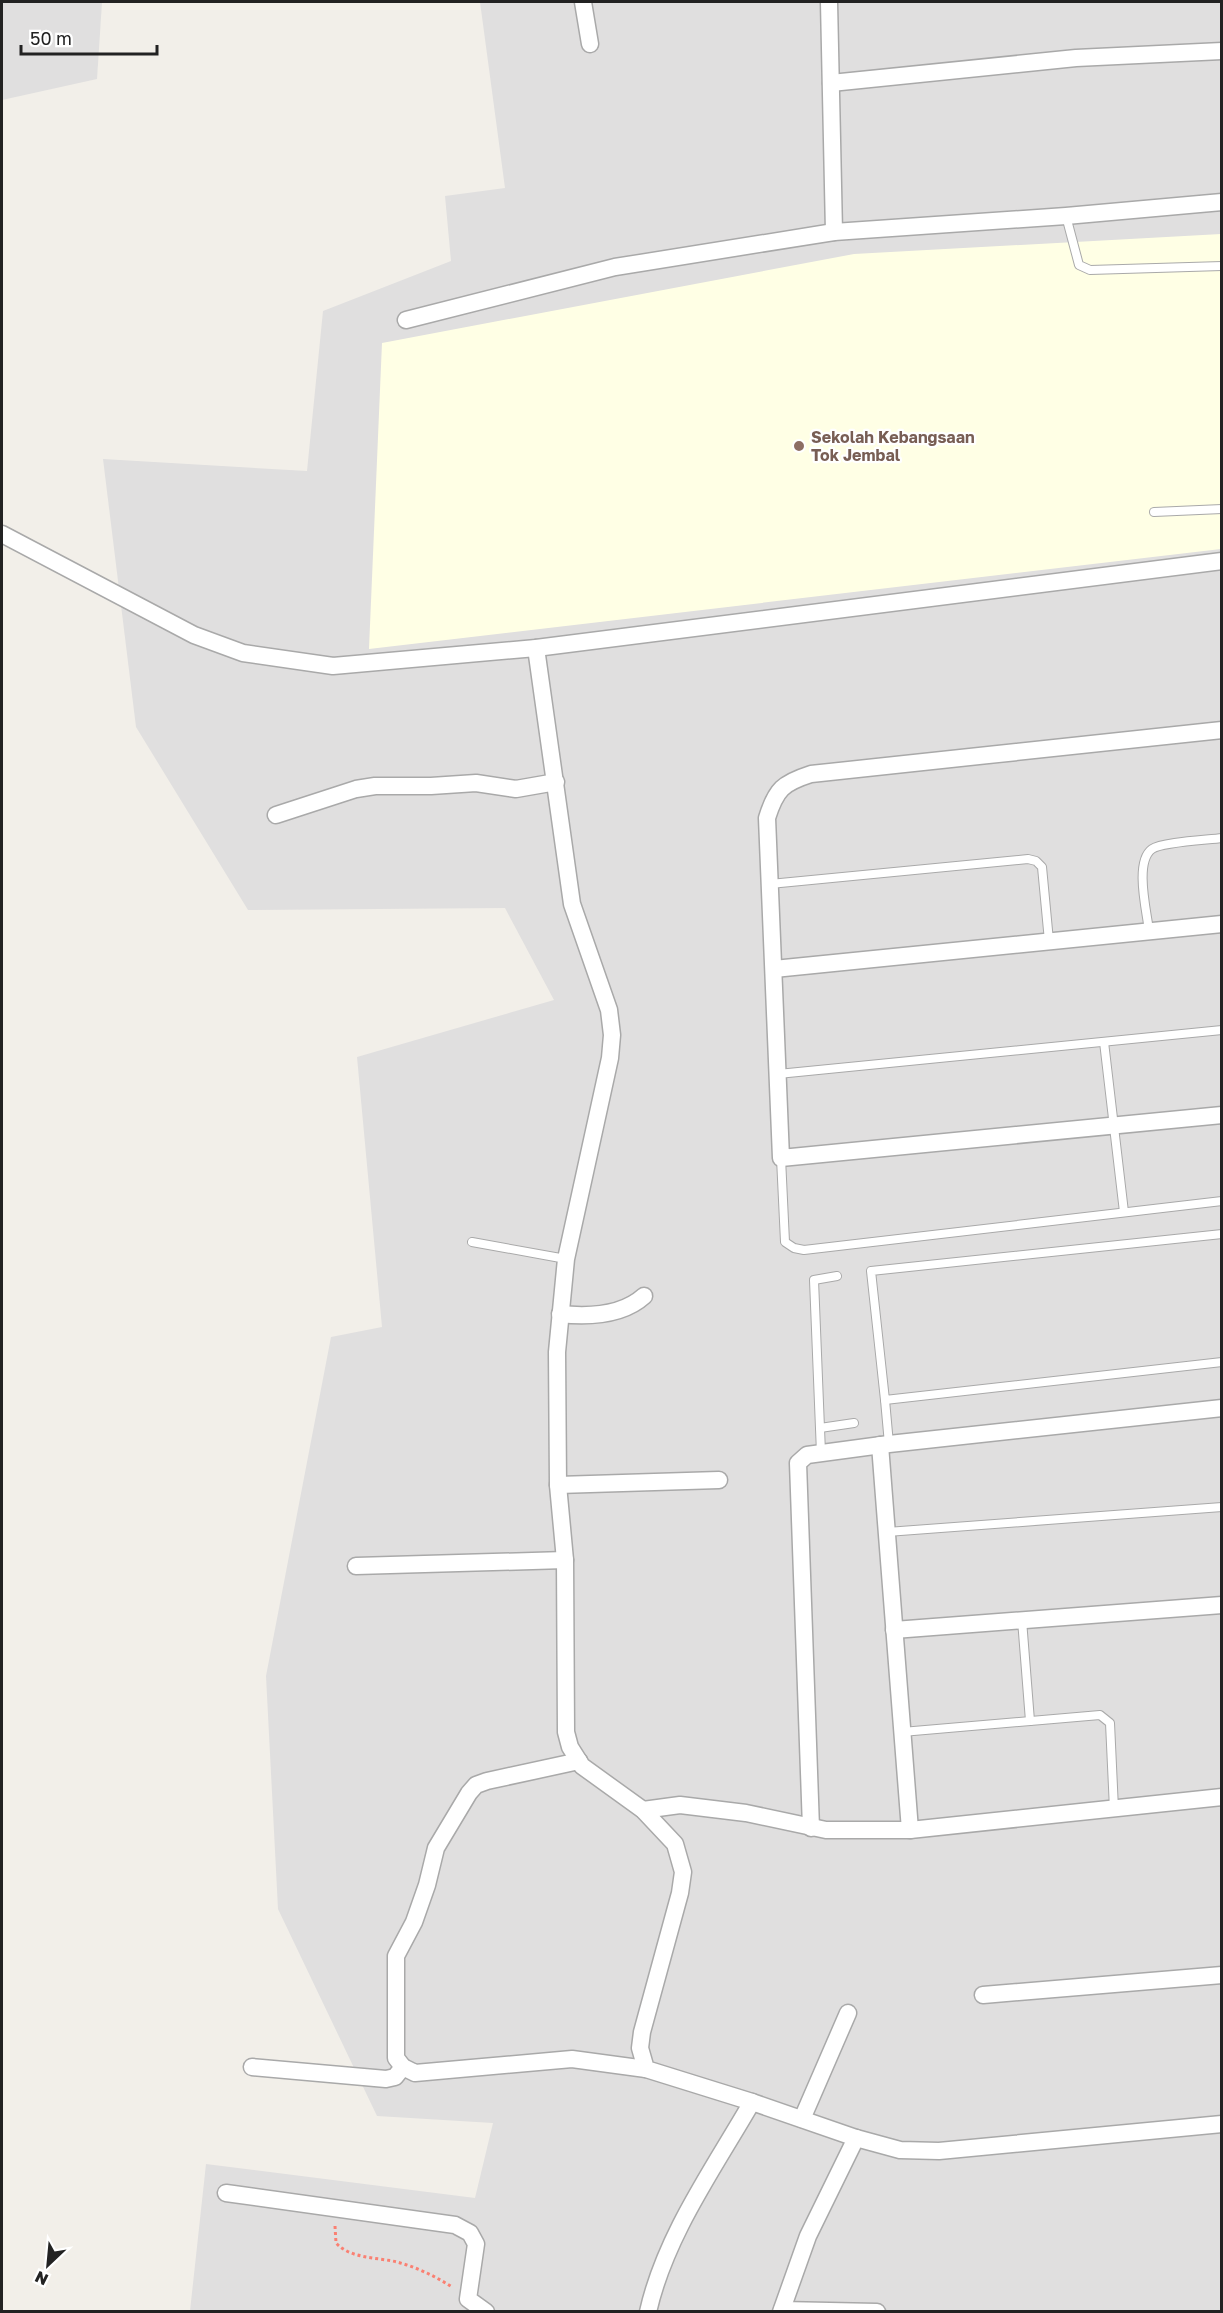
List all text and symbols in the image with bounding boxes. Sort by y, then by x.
scale bar [21,18,158,56]
text: 50 m [30,27,72,49]
place label: Sekolah Kebangsaan Tok Jembal [811,427,975,465]
marker: Sekolah Kebangsaan Tok Jembal [792,439,806,453]
north arrow [18,2235,78,2295]
text: N [32,2267,51,2290]

